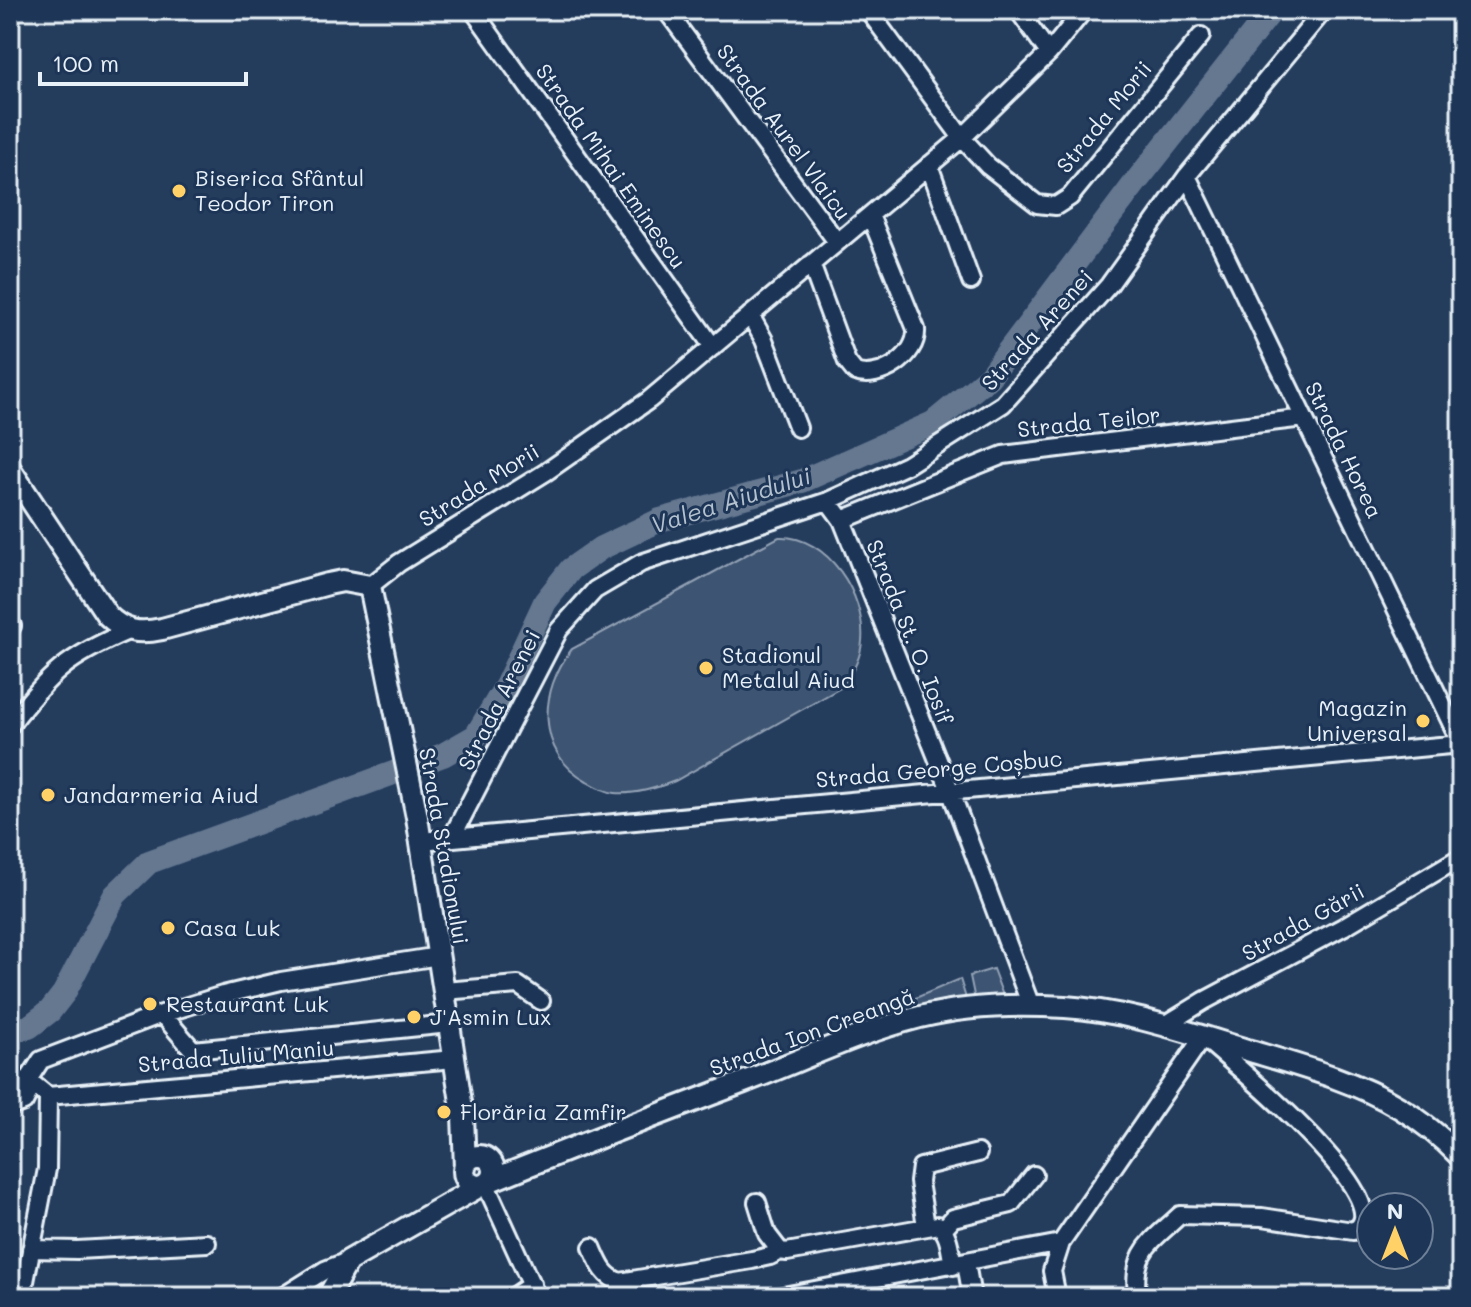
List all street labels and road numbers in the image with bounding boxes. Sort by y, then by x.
street label: Strada Aurel Vlaicu [711,38,858,226]
street label: Strada Morii [1049,54,1158,179]
street label: Strada Mihai Eminescu [530,57,693,274]
street label: Strada Arenei [974,263,1099,397]
street label: Strada Horea [1299,377,1390,523]
street label: Strada Teilor [1016,400,1162,443]
street label: Strada Morii [413,436,544,533]
street label: Strada St. O. Iosif [860,535,961,729]
street label: Strada Arenei [451,625,546,775]
street label: Strada George Coșbuc [814,743,1063,794]
street label: Strada Stadionului [413,745,476,947]
street label: Strada Gării [1236,876,1369,967]
street label: Strada Ion Creangă [705,981,918,1082]
street label: Strada Iuliu Maniu [137,1032,335,1079]

